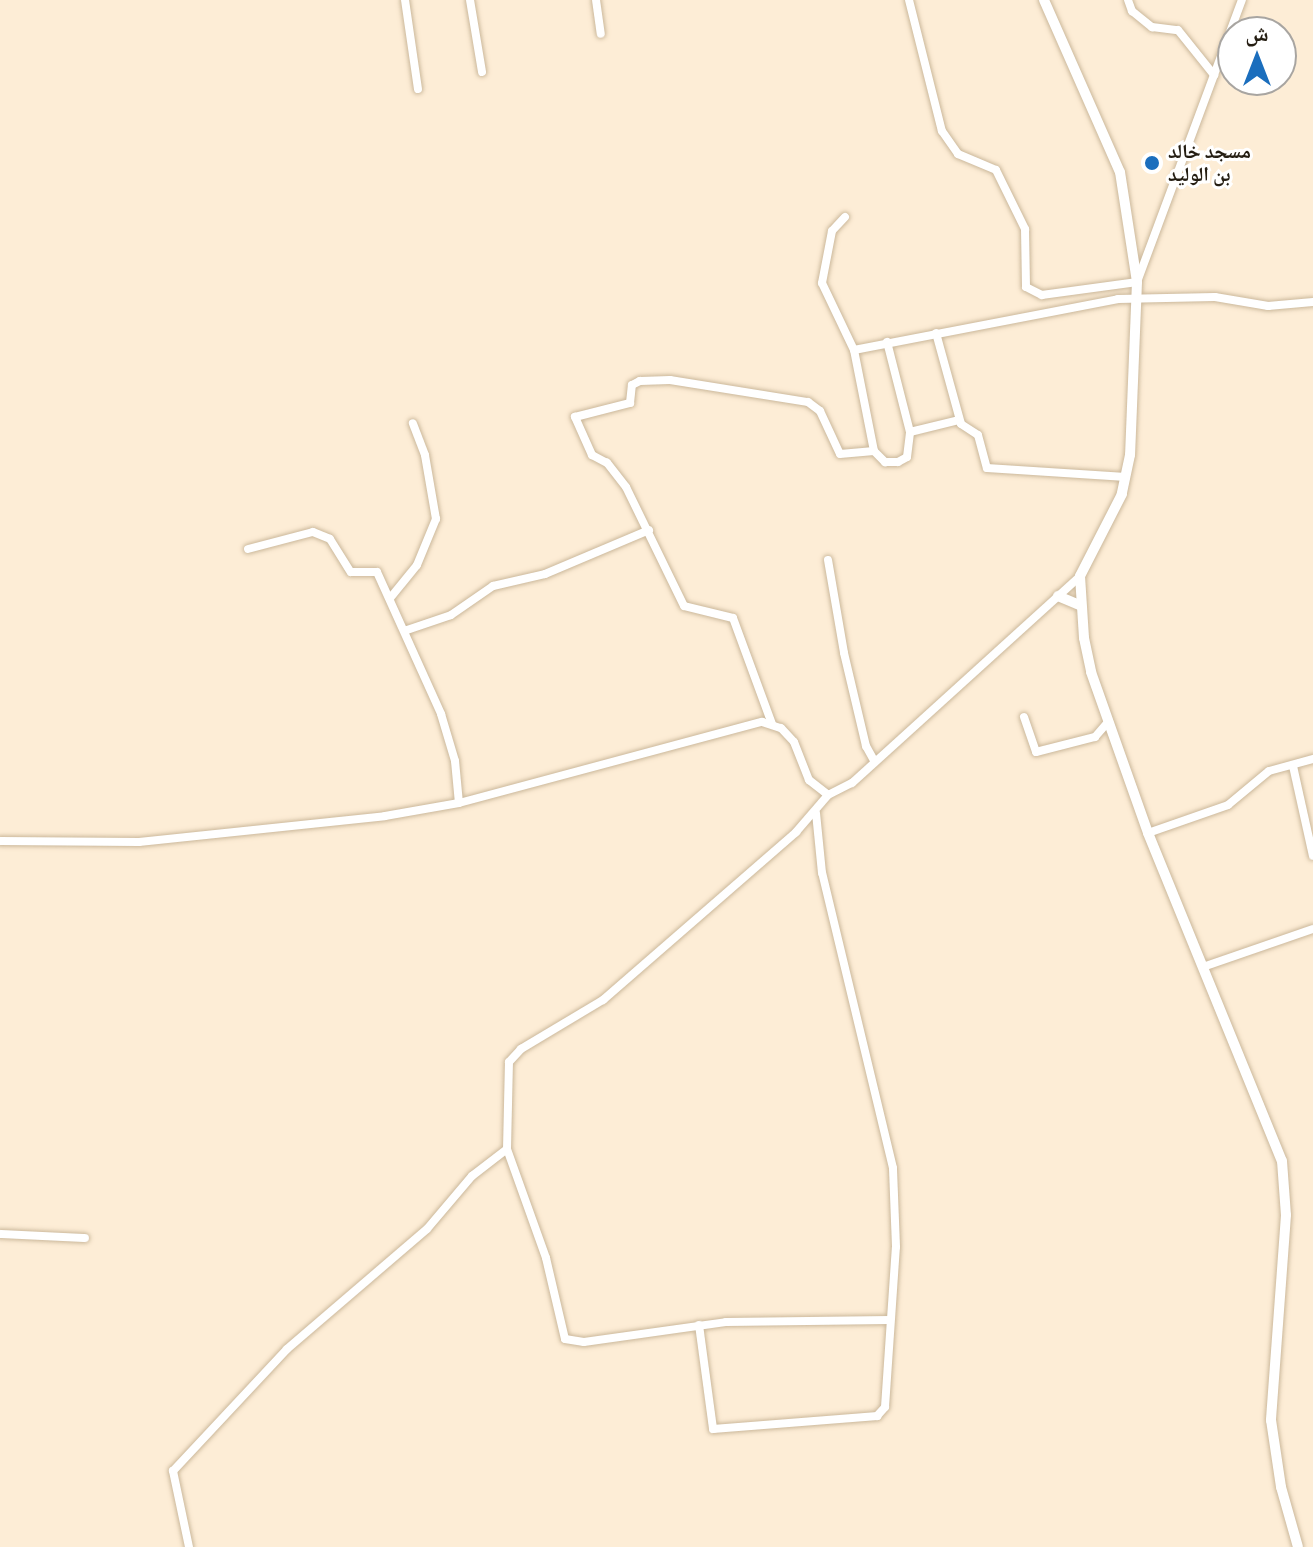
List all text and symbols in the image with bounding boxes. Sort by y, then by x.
north arrow [1217,16,1297,96]
text: ش [1245,18,1269,50]
place label: مسجد خالد بن الوليد [1168,140,1251,187]
marker: مسجد خالد بن الوليد [1143,154,1161,172]

